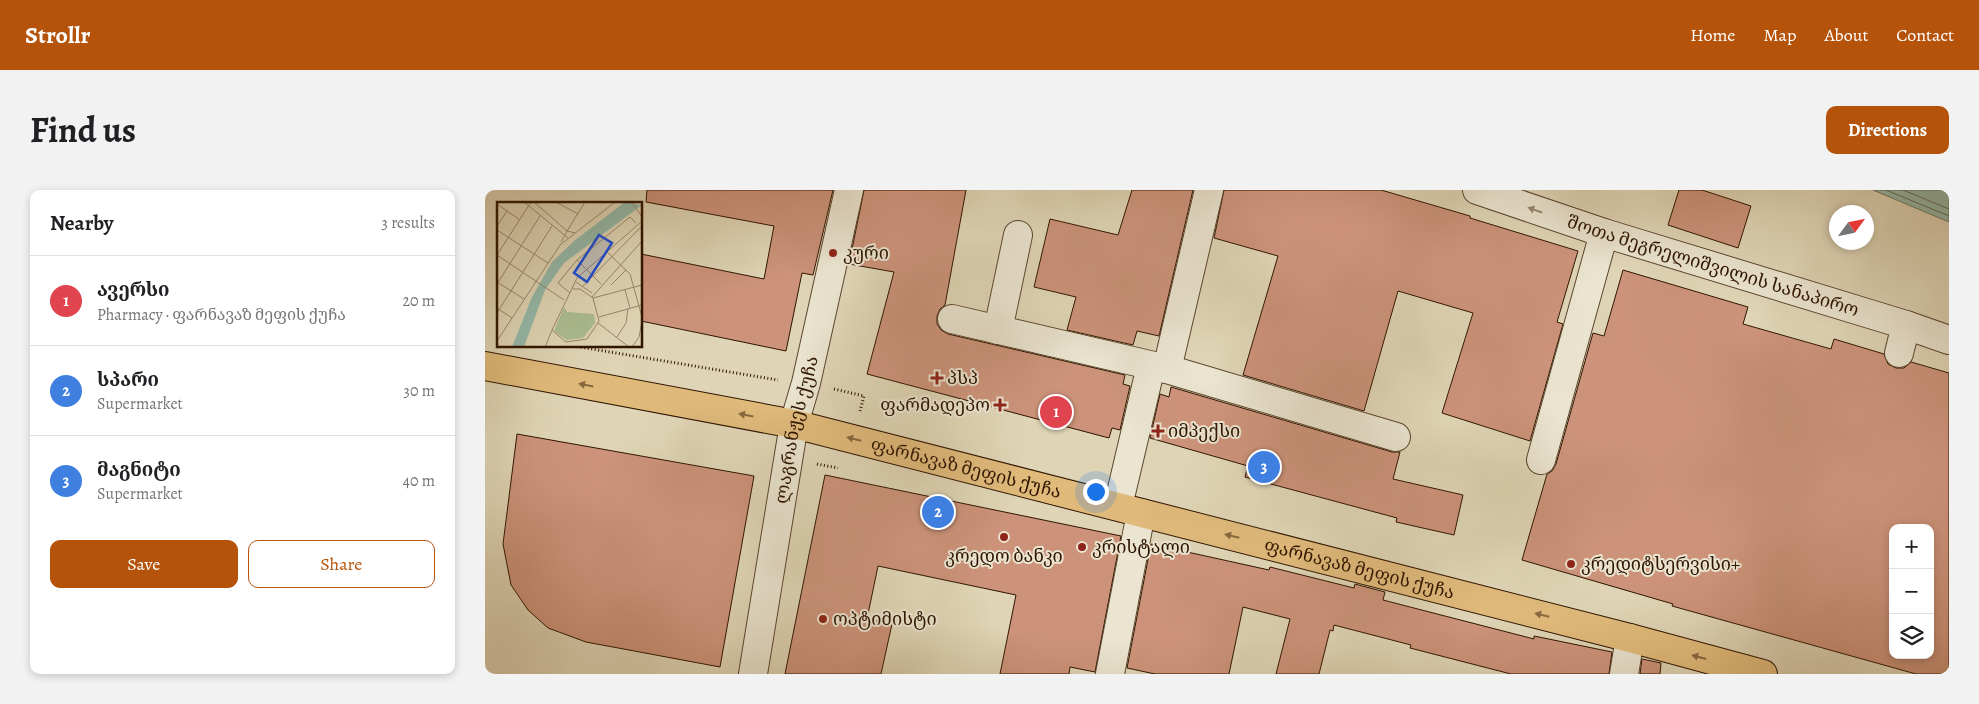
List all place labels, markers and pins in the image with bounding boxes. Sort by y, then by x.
place label: კური [843,241,889,265]
marker: კური [827,247,839,259]
place label: პსპ [947,366,978,390]
marker: პსპ [931,372,943,384]
place label: ფარმადეპო [880,393,990,417]
pin: 1 [1040,393,1072,431]
marker: ფარმადეპო [994,399,1006,411]
place label: იმპექსი [1168,419,1240,443]
marker: იმპექსი [1152,425,1164,437]
pin: 3 [1248,448,1280,486]
pin: 2 [922,493,954,531]
marker: კრედო ბანკი [998,531,1010,543]
place label: კრისტალი [1092,535,1190,559]
marker: კრისტალი [1076,541,1088,553]
place label: კრედო ბანკი [945,544,1063,568]
place label: კრედიტსერვისი+ [1581,552,1740,576]
marker: კრედიტსერვისი+ [1565,558,1577,570]
place label: ოპტიმისტი [833,607,937,631]
marker: ოპტიმისტი [817,613,829,625]

